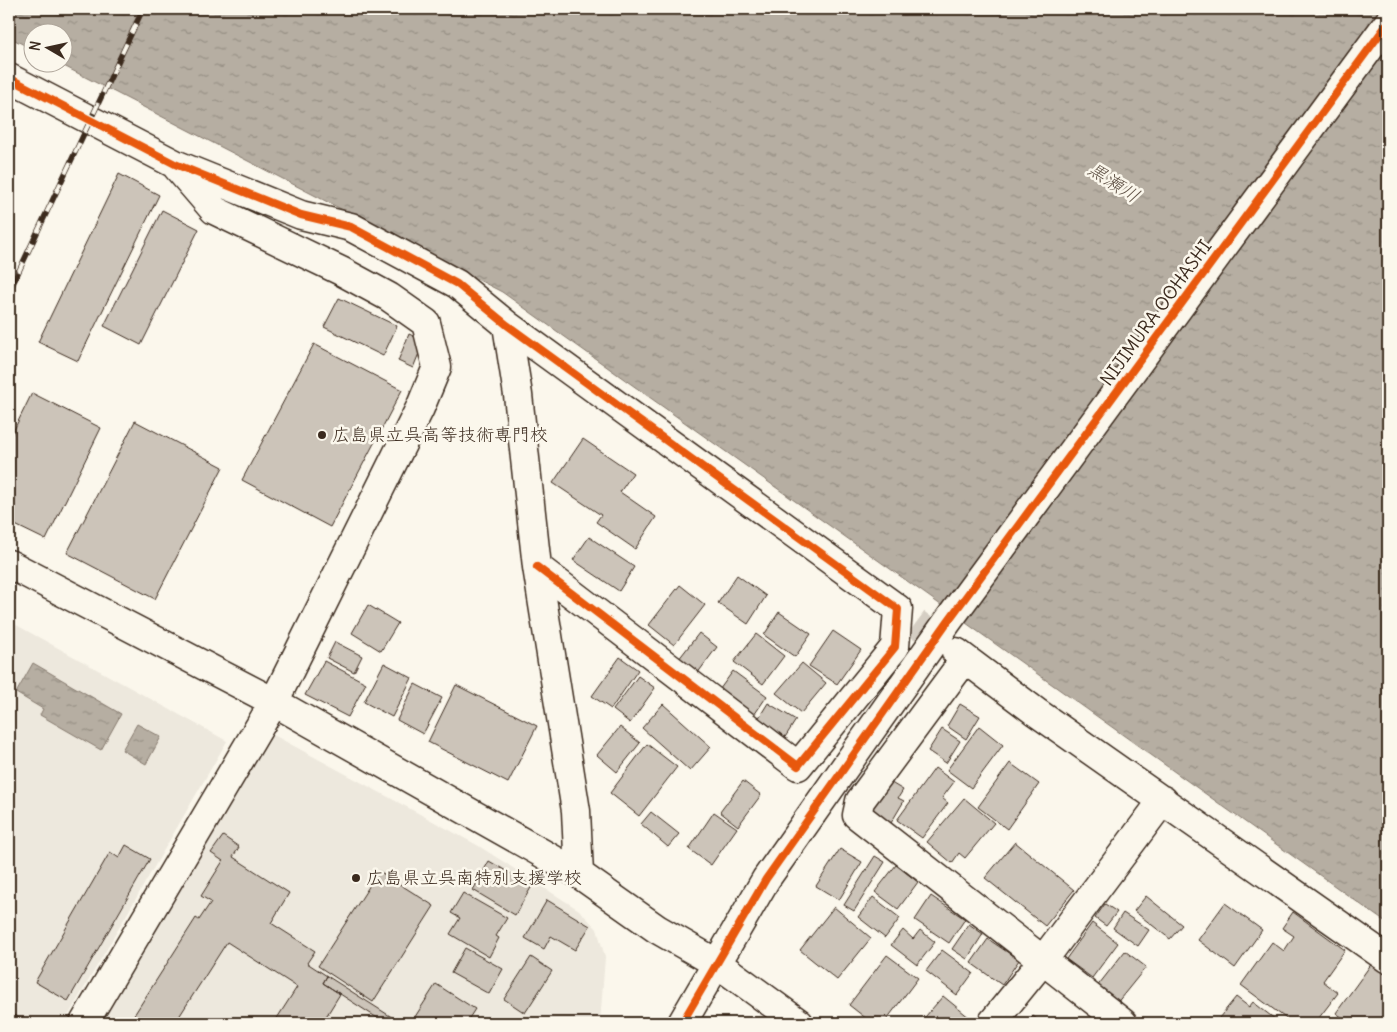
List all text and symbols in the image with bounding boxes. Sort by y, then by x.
north arrow [22,22,72,72]
text: N [26,40,45,52]
water label: 黒瀬川 [1084,156,1144,208]
street label: NIJIMURA OOHASHI [1095,235,1216,390]
place label: 広島県立呉高等技術専門校 [332,423,548,446]
marker: 広島県立呉高等技術専門校 [316,429,328,441]
place label: 広島県立呉南特別支援学校 [366,866,582,889]
marker: 広島県立呉南特別支援学校 [350,872,362,884]

